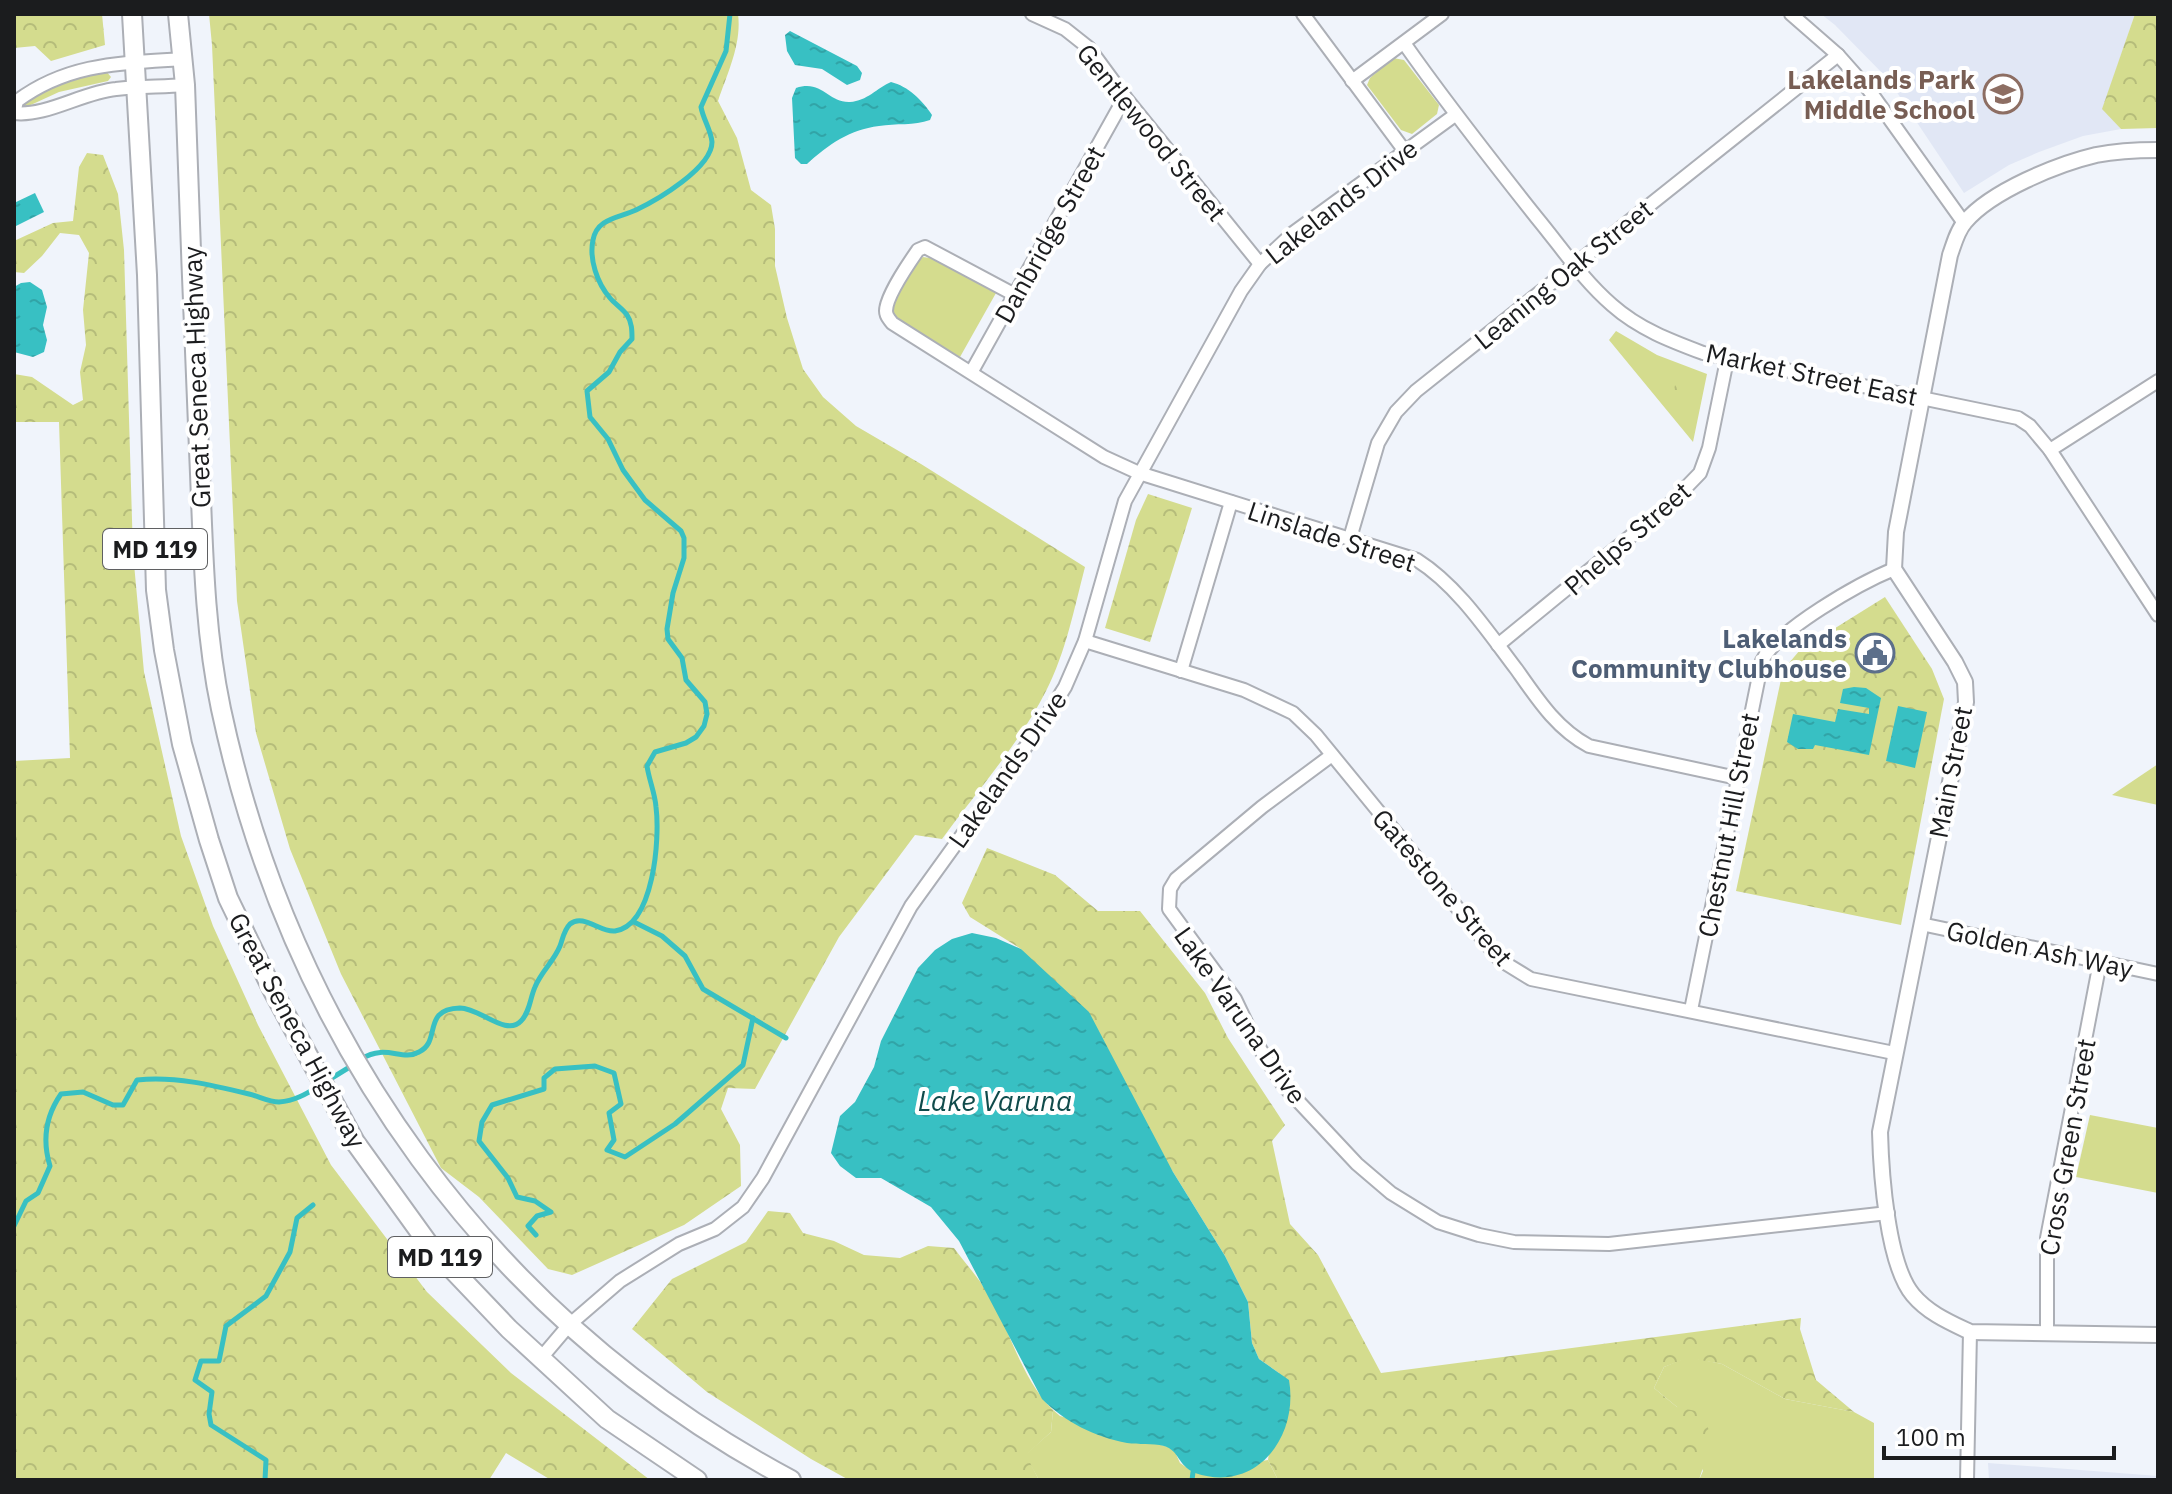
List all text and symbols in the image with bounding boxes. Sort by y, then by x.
street label: Gentlewood Street [1070,36,1234,228]
place label: Lakelands Park Middle School [1787,62,1975,126]
school or university icon: Lakelands Park Middle School [1982,73,2024,115]
street label: Lakelands Drive [1258,131,1424,271]
street label: Danbridge Street [986,139,1112,329]
street label: Leaning Oak Street [1467,191,1659,357]
street label: Great Seneca Highway [174,245,218,509]
street label: Market Street East [1703,335,1921,413]
street label: Phelps Street [1557,474,1697,602]
street label: Linslade Street [1244,493,1420,579]
road number: MD 119 [103,529,207,569]
place label: Lakelands Community Clubhouse [1571,621,1847,685]
public building icon: Lakelands Community Clubhouse [1854,632,1896,674]
street label: Lakelands Drive [940,684,1074,854]
street label: Main Street [1921,703,1979,841]
street label: Chestnut Hill Street [1690,710,1766,940]
street label: Gatestone Street [1365,801,1521,973]
street label: Great Seneca Highway [221,906,375,1154]
street label: Golden Ash Way [1944,913,2136,985]
street label: Lake Varuna Drive [1167,920,1315,1110]
street label: Cross Green Street [2031,1036,2103,1258]
water label: Lake Varuna [918,1082,1072,1119]
road number: MD 119 [388,1237,492,1277]
scale bar [1884,1410,2114,1460]
text: 100 m [1896,1421,1966,1453]

